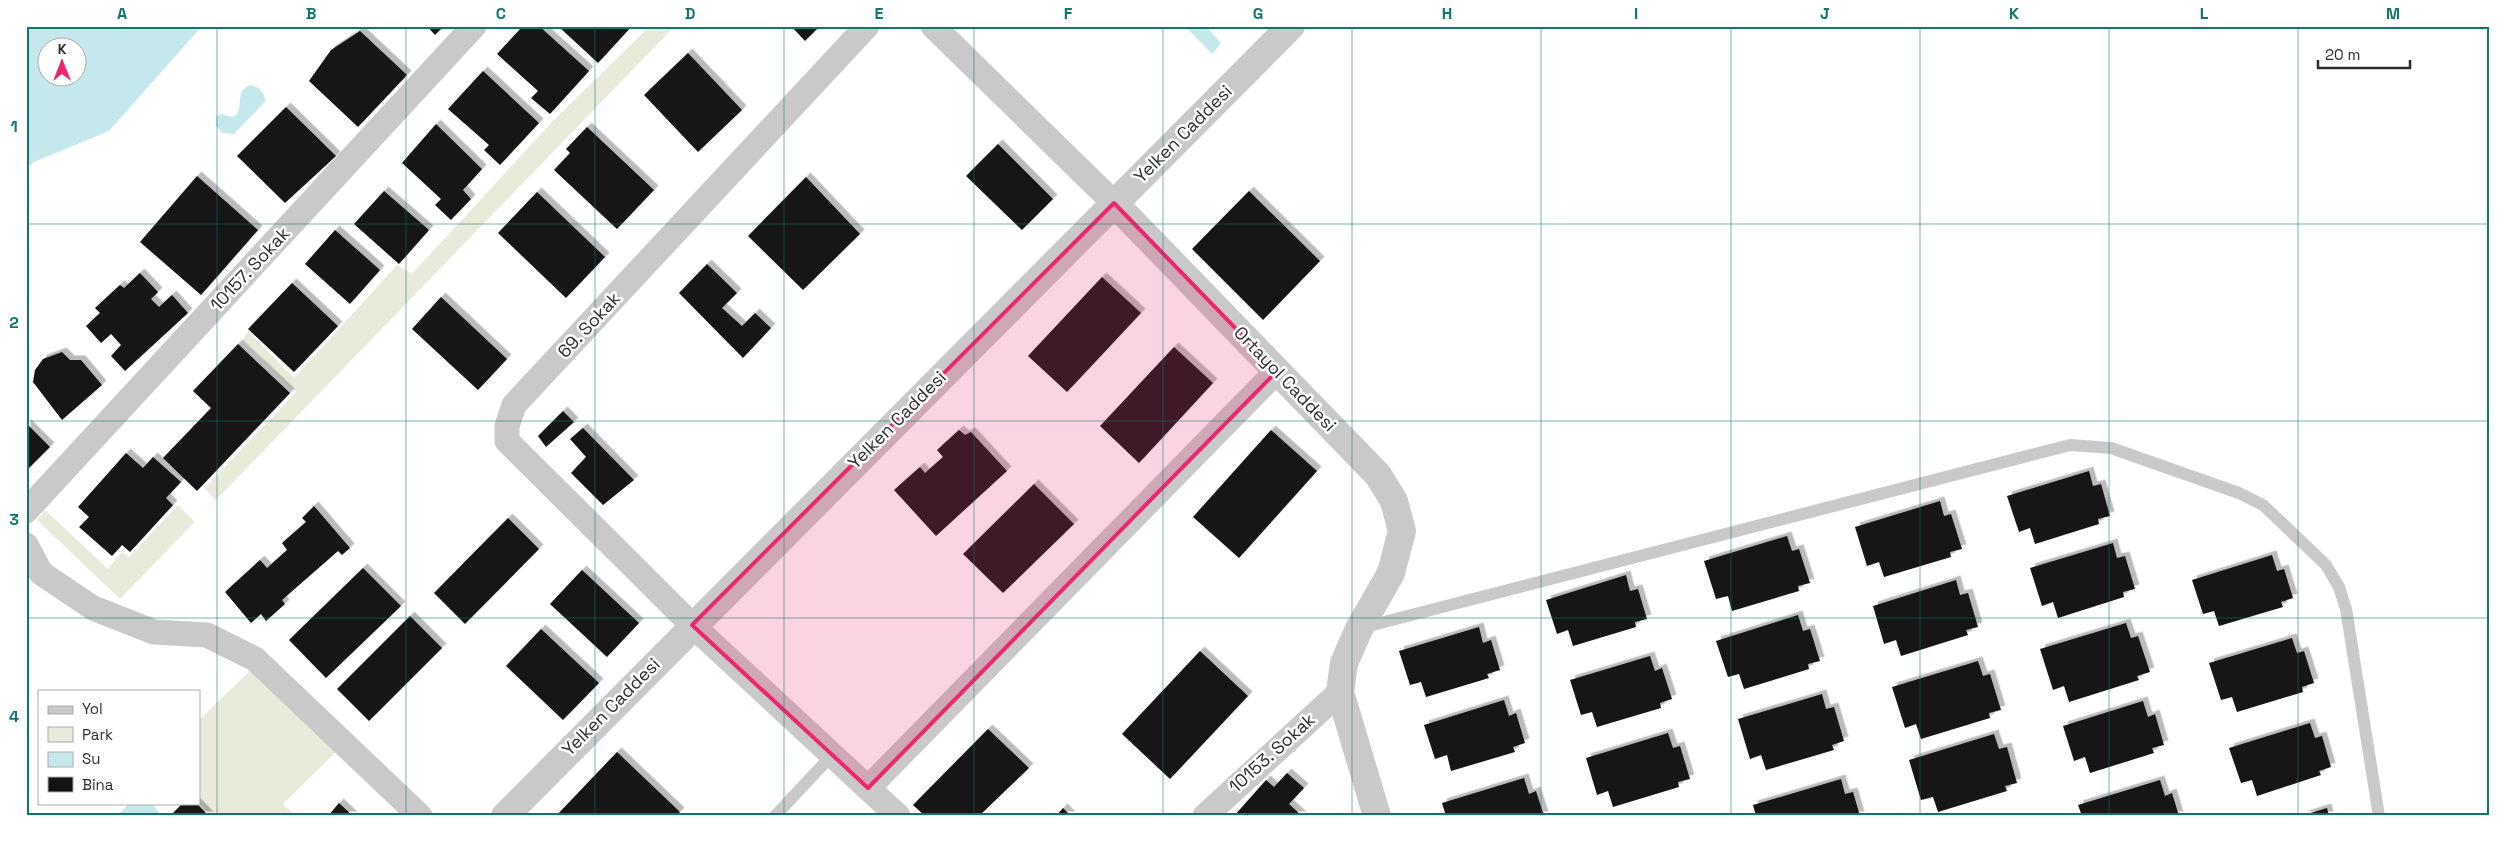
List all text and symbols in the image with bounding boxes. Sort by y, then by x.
text: A [117,3,127,24]
text: B [306,3,316,24]
text: C [496,3,506,24]
text: D [685,3,695,24]
text: E [875,3,884,24]
text: F [1064,3,1073,24]
text: G [1253,3,1263,24]
text: H [1442,3,1452,24]
text: I [1634,3,1638,24]
text: J [1820,3,1830,24]
text: K [2009,3,2019,24]
text: L [2200,3,2209,24]
text: M [2386,3,2400,24]
north arrow [38,38,88,88]
scale bar [2318,38,2410,70]
text: K [58,40,67,58]
text: 20 m [2325,45,2360,64]
street label: Yelken Caddesi [1129,80,1237,188]
text: 1 [10,116,18,137]
street label: 10157. Sokak [205,222,295,315]
street label: 69. Sokak [552,287,625,363]
text: 2 [9,312,19,333]
street label: Ortayol Caddesi [1229,321,1341,436]
street label: Yelken Caddesi [843,366,951,474]
text: 3 [9,509,19,530]
street label: Yelken Caddesi [557,653,665,761]
legend [38,690,200,804]
text: Yol [82,699,103,718]
text: 4 [9,706,19,727]
street label: 10153. Sokak [1224,708,1320,797]
text: Park [82,725,113,744]
text: Su [82,749,100,768]
text: Bina [82,775,114,794]

